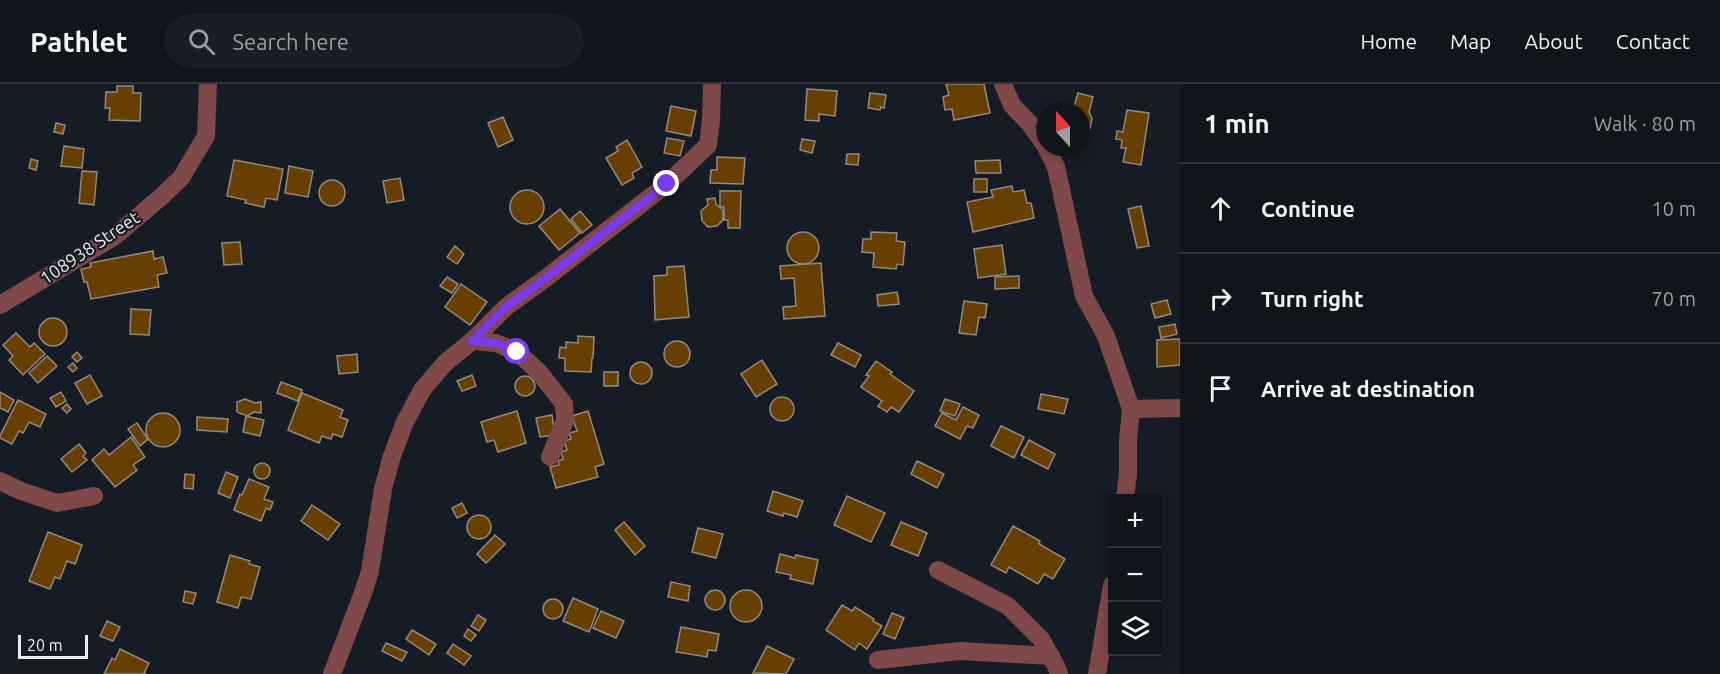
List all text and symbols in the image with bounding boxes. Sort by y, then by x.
search box [164,14,584,68]
icon: search [185,25,218,58]
text: Pathlet [30,26,128,57]
text: Search here [233,29,349,54]
text: Home [1360,29,1417,53]
text: Map [1450,29,1491,53]
text: About [1524,29,1583,53]
text: Contact [1616,29,1690,53]
north arrow [1036,102,1090,156]
text: 1 min [1204,109,1270,138]
text: Walk · 80 m [1594,112,1696,135]
route end [653,170,679,196]
icon: ahead [1204,192,1237,225]
text: Continue [1261,196,1355,221]
text: 10 m [1652,197,1696,220]
street label: 108938 Street [36,207,143,288]
icon: right [1204,282,1237,315]
text: Turn right [1261,286,1363,311]
text: 70 m [1652,287,1696,310]
route start [503,338,529,364]
icon: arrive [1204,372,1237,405]
text: Arrive at destination [1261,376,1475,401]
map controls [1108,494,1162,656]
button: + [1108,494,1162,548]
button: − [1108,548,1162,602]
button: layers [1108,602,1162,656]
scale bar [18,632,88,660]
text: 20 m [27,636,63,654]

